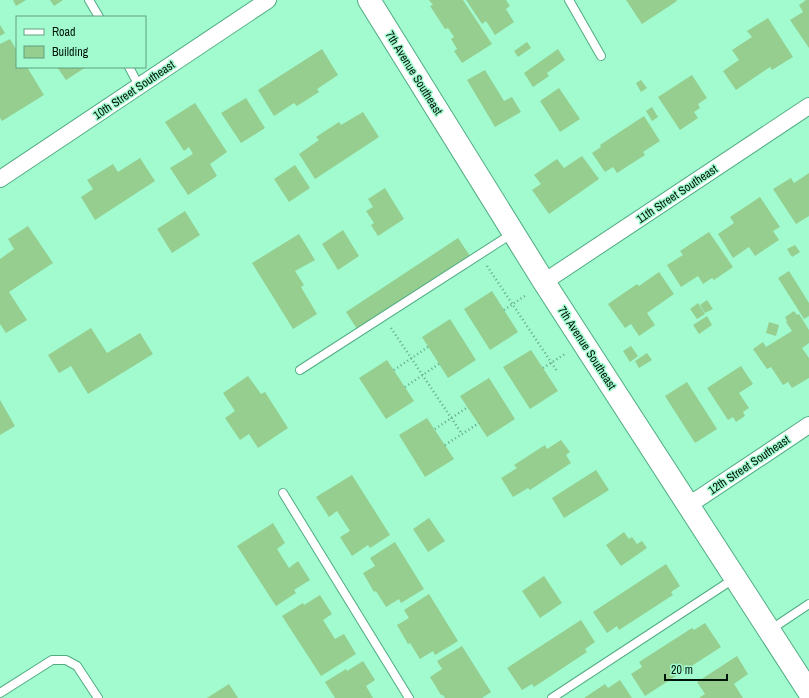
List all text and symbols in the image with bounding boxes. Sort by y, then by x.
legend [16,16,146,68]
text: Road [52,24,76,40]
street label: 7th Avenue Southeast [382,28,446,118]
text: Building [52,44,89,60]
street label: 10th Street Southeast [90,57,178,123]
street label: 11th Street Southeast [633,161,721,227]
street label: 7th Avenue Southeast [554,303,620,393]
street label: 12th Street Southeast [705,432,793,498]
scale bar [665,656,727,682]
text: 20 m [671,662,693,678]

